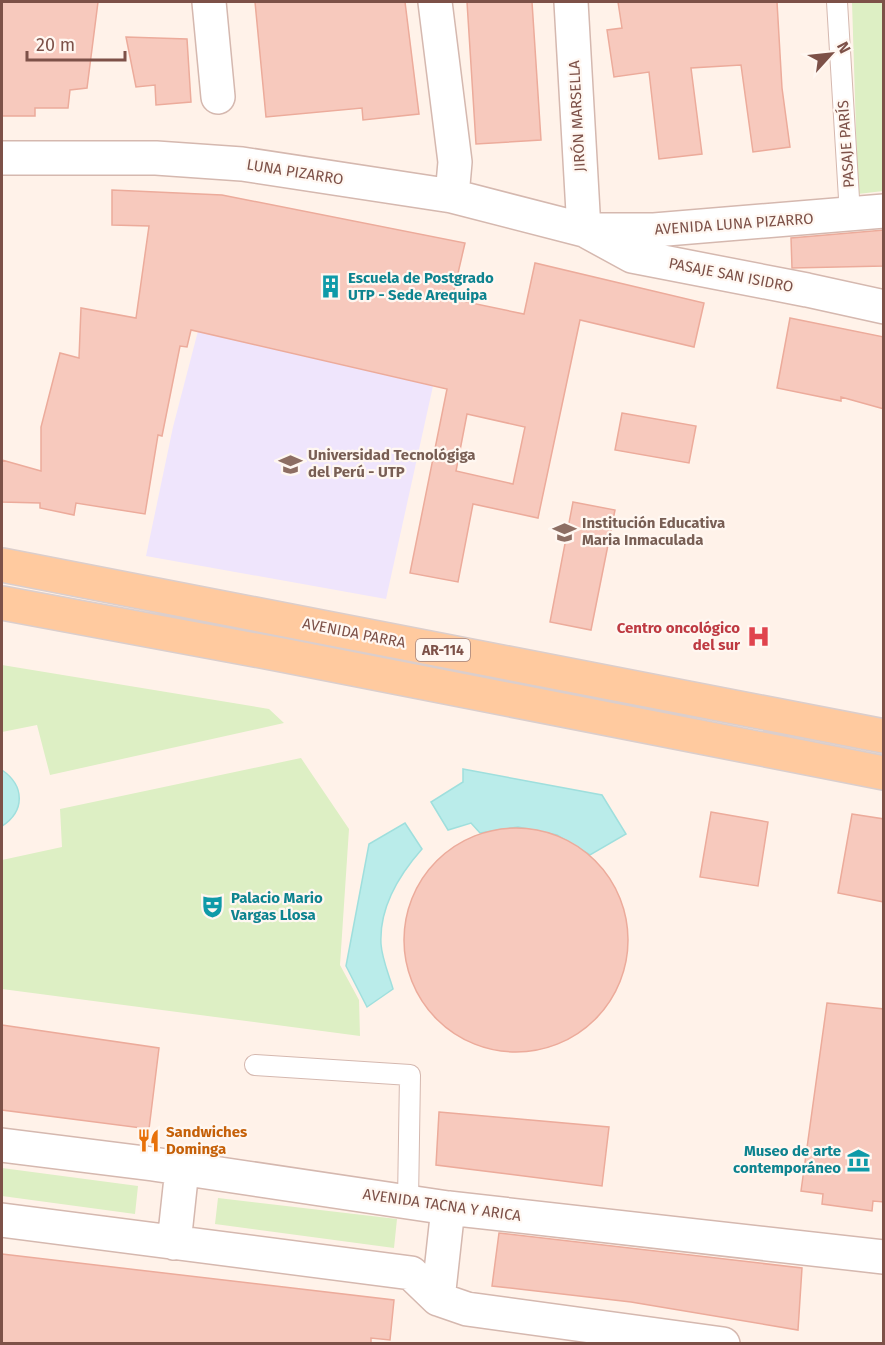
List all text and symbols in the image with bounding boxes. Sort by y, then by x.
scale bar [27,24,124,62]
north arrow [801,24,861,84]
text: 20 m [36,34,75,56]
text: N [833,38,855,56]
street label: JIRÓN MARSELLA [565,59,589,172]
street label: PASAJE PARÍS [834,100,858,188]
street label: LUNA PIZARRO [245,155,345,189]
street label: AVENIDA LUNA PIZARRO [654,209,814,239]
street label: PASAJE SAN ISIDRO [667,254,795,296]
place label: Escuela de Postgrado UTP - Sede Arequipa [348,269,494,304]
building icon: Escuela de Postgrado UTP - Sede Arequipa [317,274,343,300]
place label: Universidad Tecnológiga del Perú - UTP [308,446,476,481]
school or university icon: Universidad Tecnológiga del Perú - UTP [277,451,303,477]
place label: Institución Educativa Maria Inmaculada [582,514,725,549]
school or university icon: Institución Educativa Maria Inmaculada [551,519,577,545]
street label: AVENIDA PARRA [301,614,407,652]
place label: Centro oncológico del sur [617,619,741,654]
hospital icon: Centro oncológico del sur [745,624,771,650]
road number: AR-114 [416,639,470,661]
place label: Palacio Mario Vargas Llosa [230,889,323,924]
theatre icon: Palacio Mario Vargas Llosa [200,894,226,920]
place label: Sandwiches Dominga [166,1123,247,1158]
restaurant icon: Sandwiches Dominga [135,1128,161,1154]
place label: Museo de arte contemporáneo [733,1142,841,1177]
museum icon: Museo de arte contemporáneo [846,1147,872,1173]
street label: AVENIDA TACNA Y ARICA [362,1185,523,1225]

